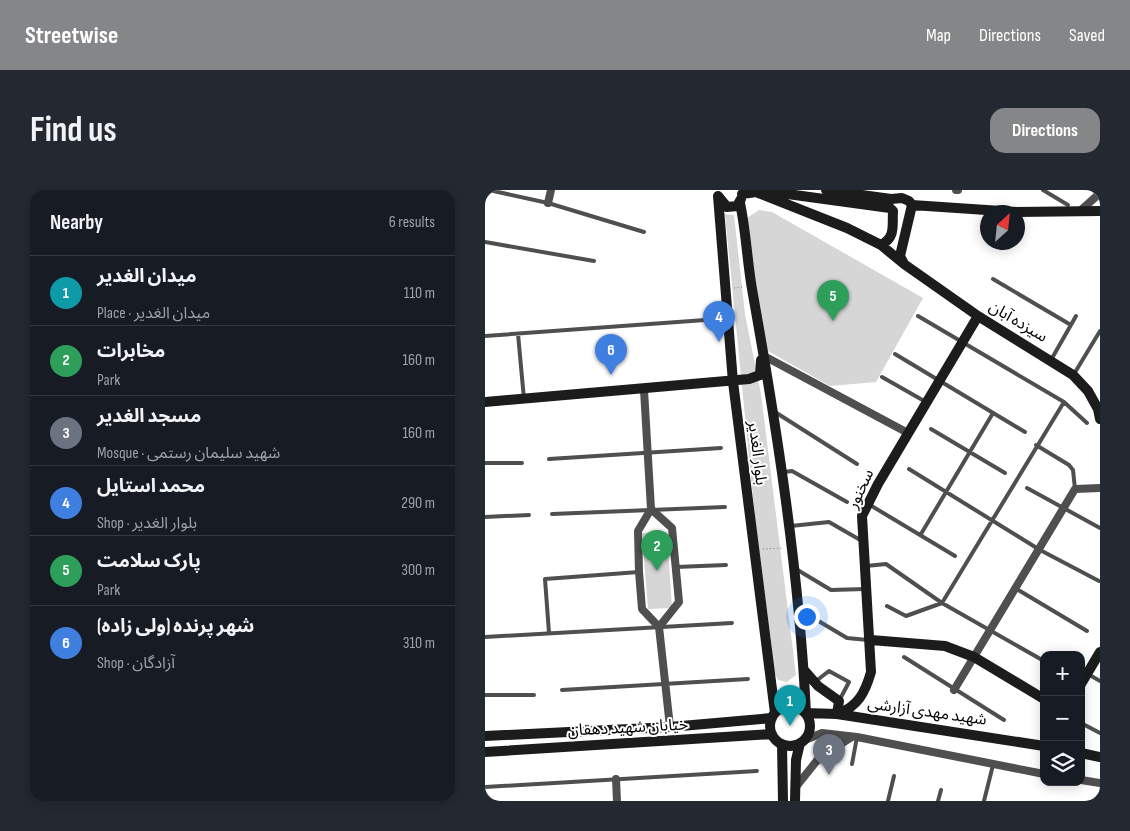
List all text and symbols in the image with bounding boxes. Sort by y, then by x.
text: Streetwise [25,21,118,50]
text: Map [926,25,951,46]
text: Directions [979,25,1041,46]
text: Saved [1069,25,1105,46]
button: Directions [990,108,1100,153]
text: Find us [30,109,117,152]
north arrow [980,205,1025,250]
text: Nearby [50,210,103,235]
text: 6 results [389,213,435,232]
text: میدان الغدیر [97,265,196,288]
pin: 5 [817,280,849,321]
text: 1 [63,284,69,303]
text: 110 m [404,284,435,303]
street label: سیزده آبان [985,297,1051,347]
pin: 4 [703,301,735,342]
text: Place · میدان الغدیر [97,304,210,323]
pin: 6 [595,334,627,375]
text: مخابرات [97,340,165,363]
text: 2 [62,351,70,370]
text: 160 m [402,351,435,370]
text: Park [97,371,120,390]
text: مسجد الغدیر [97,405,201,428]
street label: بلوار الغدیر [743,419,770,486]
text: 3 [62,424,70,443]
text: 160 m [402,424,435,443]
text: Mosque · شهید سلیمان رستمی [97,444,280,463]
street label: سخنور [843,466,878,513]
text: محمد استایل [97,475,205,498]
text: 4 [62,494,70,513]
text: 290 m [401,494,435,513]
text: Shop · بلوار الغدیر [97,514,197,533]
pin: 2 [641,530,673,571]
text: پارک سلامت [97,550,201,573]
text: 5 [62,561,70,580]
text: 300 m [401,561,435,580]
text: Park [97,581,120,600]
your location [794,604,820,630]
text: شهر پرنده (ولی زاده) [97,615,254,638]
text: 6 [62,634,70,653]
text: 310 m [403,634,435,653]
map controls [1040,651,1085,786]
button: + [1040,651,1085,696]
text: Shop · آزادگان [97,654,175,673]
pin: 1 [774,685,806,726]
street label: شهید مهدی آزارشی [866,694,988,730]
button: − [1040,696,1085,741]
street label: خیابان شهید دهقان [567,715,689,741]
pin: 3 [813,734,845,775]
button: layers [1040,741,1085,786]

